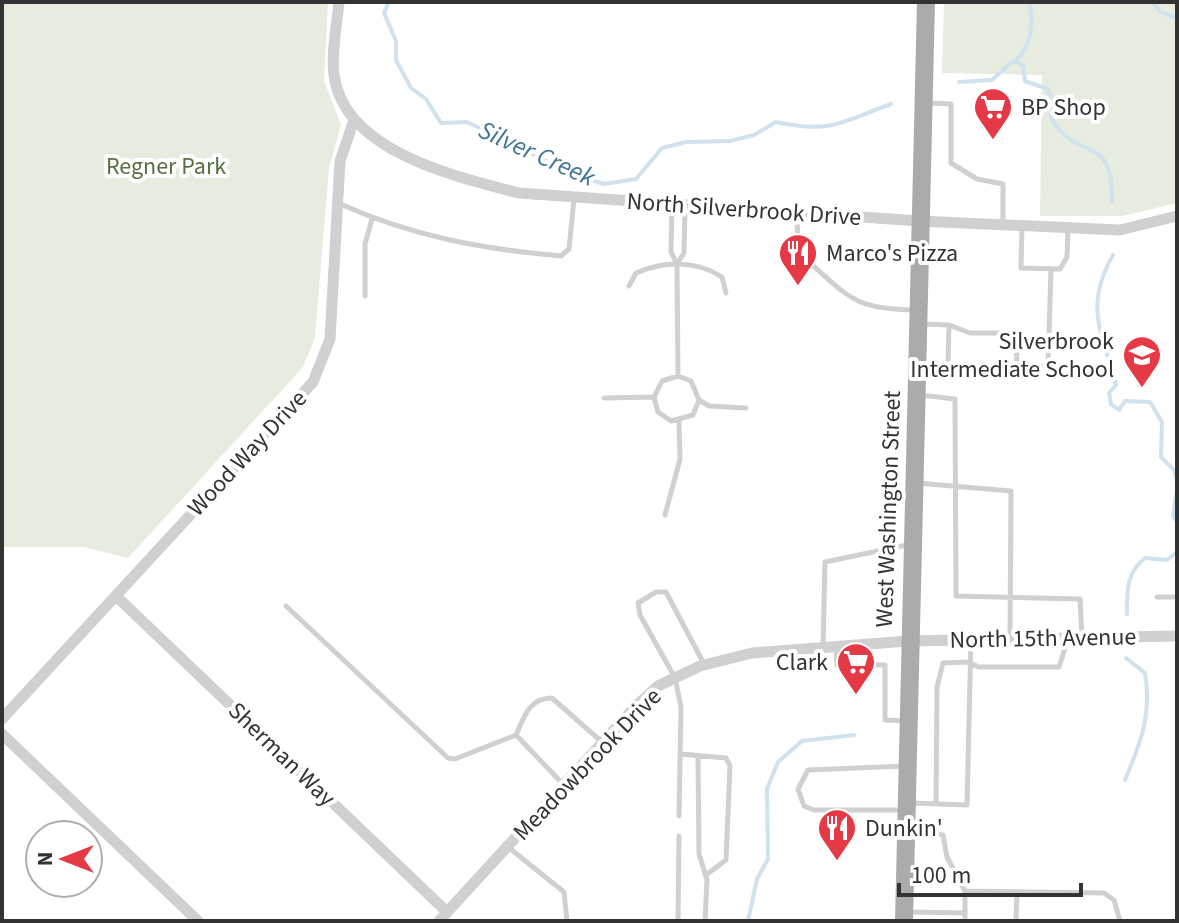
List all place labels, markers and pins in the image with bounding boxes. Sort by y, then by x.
supermarket icon: BP Shop [972,86,1014,141]
place label: BP Shop [1021,90,1106,125]
restaurant icon: Marco's Pizza [777,232,819,287]
place label: Marco's Pizza [826,236,958,271]
place label: Silverbrook Intermediate School [910,324,1114,387]
school or university icon: Silverbrook Intermediate School [1121,334,1163,389]
supermarket icon: Clark [835,641,877,696]
place label: Clark [776,645,828,680]
restaurant icon: Dunkin' [816,807,858,862]
place label: Dunkin' [865,811,943,846]

